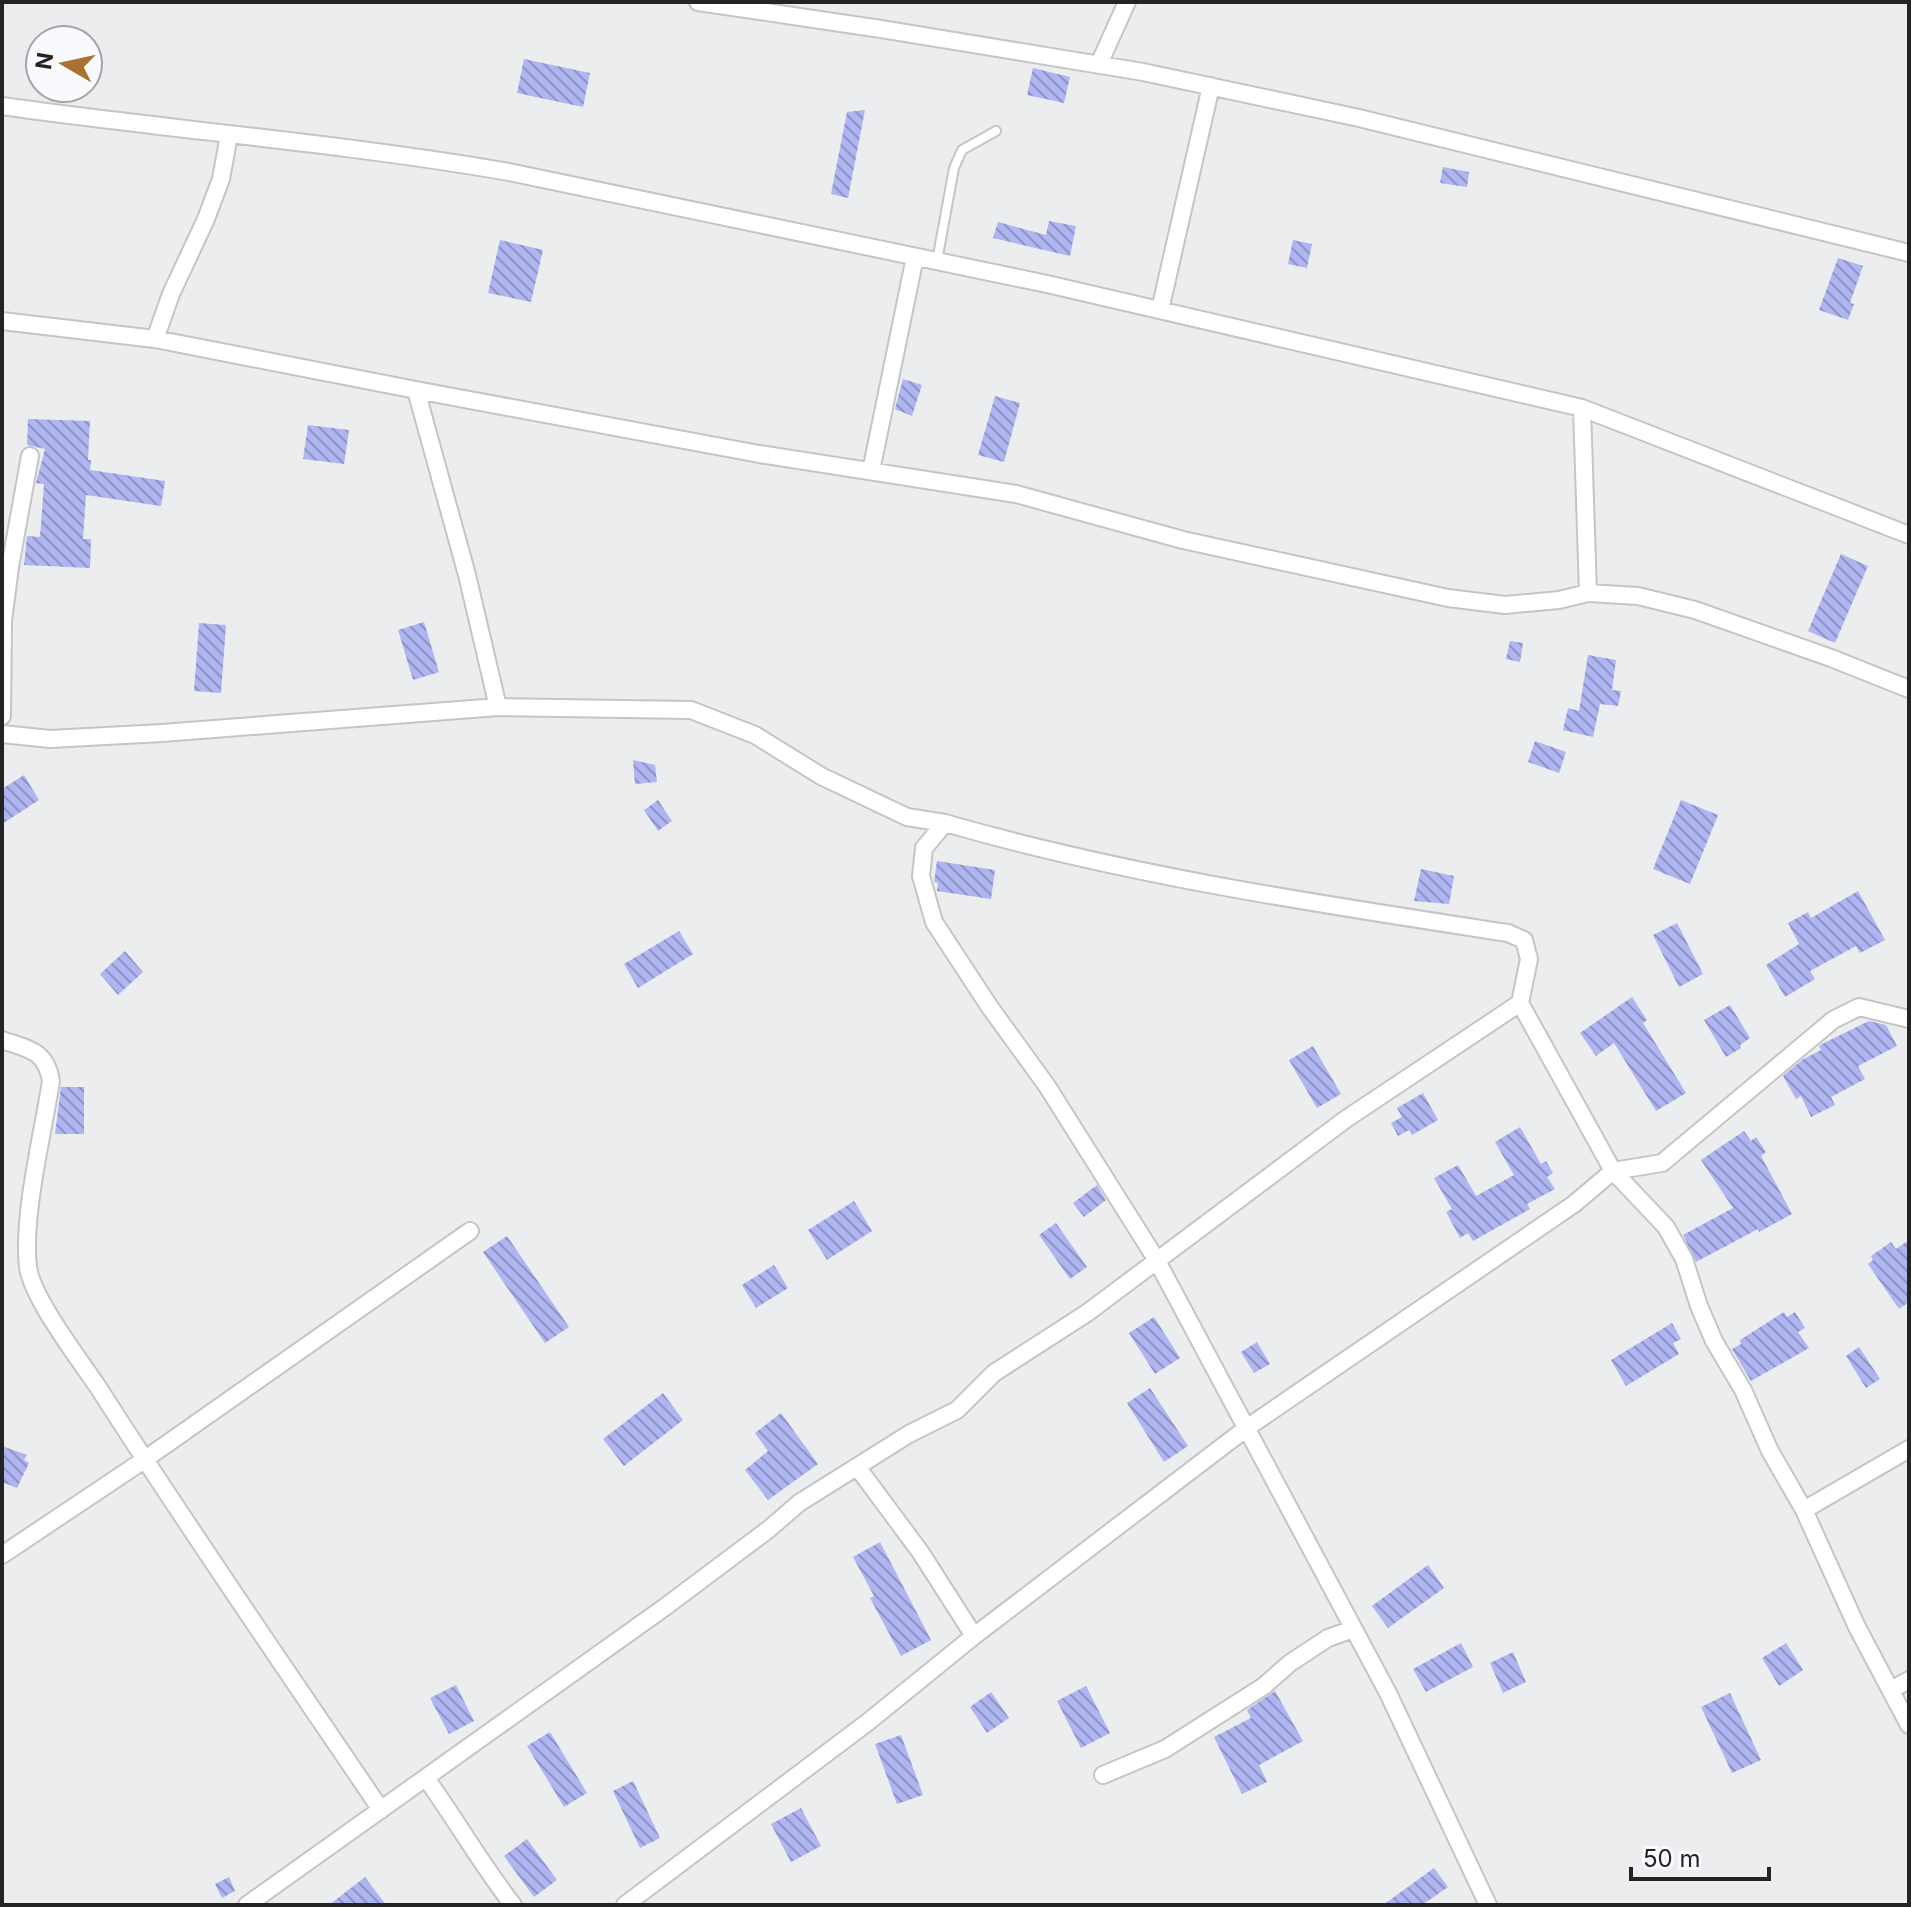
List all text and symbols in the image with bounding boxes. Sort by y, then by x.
north arrow [24,24,104,104]
text: N [30,51,58,71]
scale bar [1631,1831,1769,1881]
text: 50 m [1643,1844,1701,1873]

